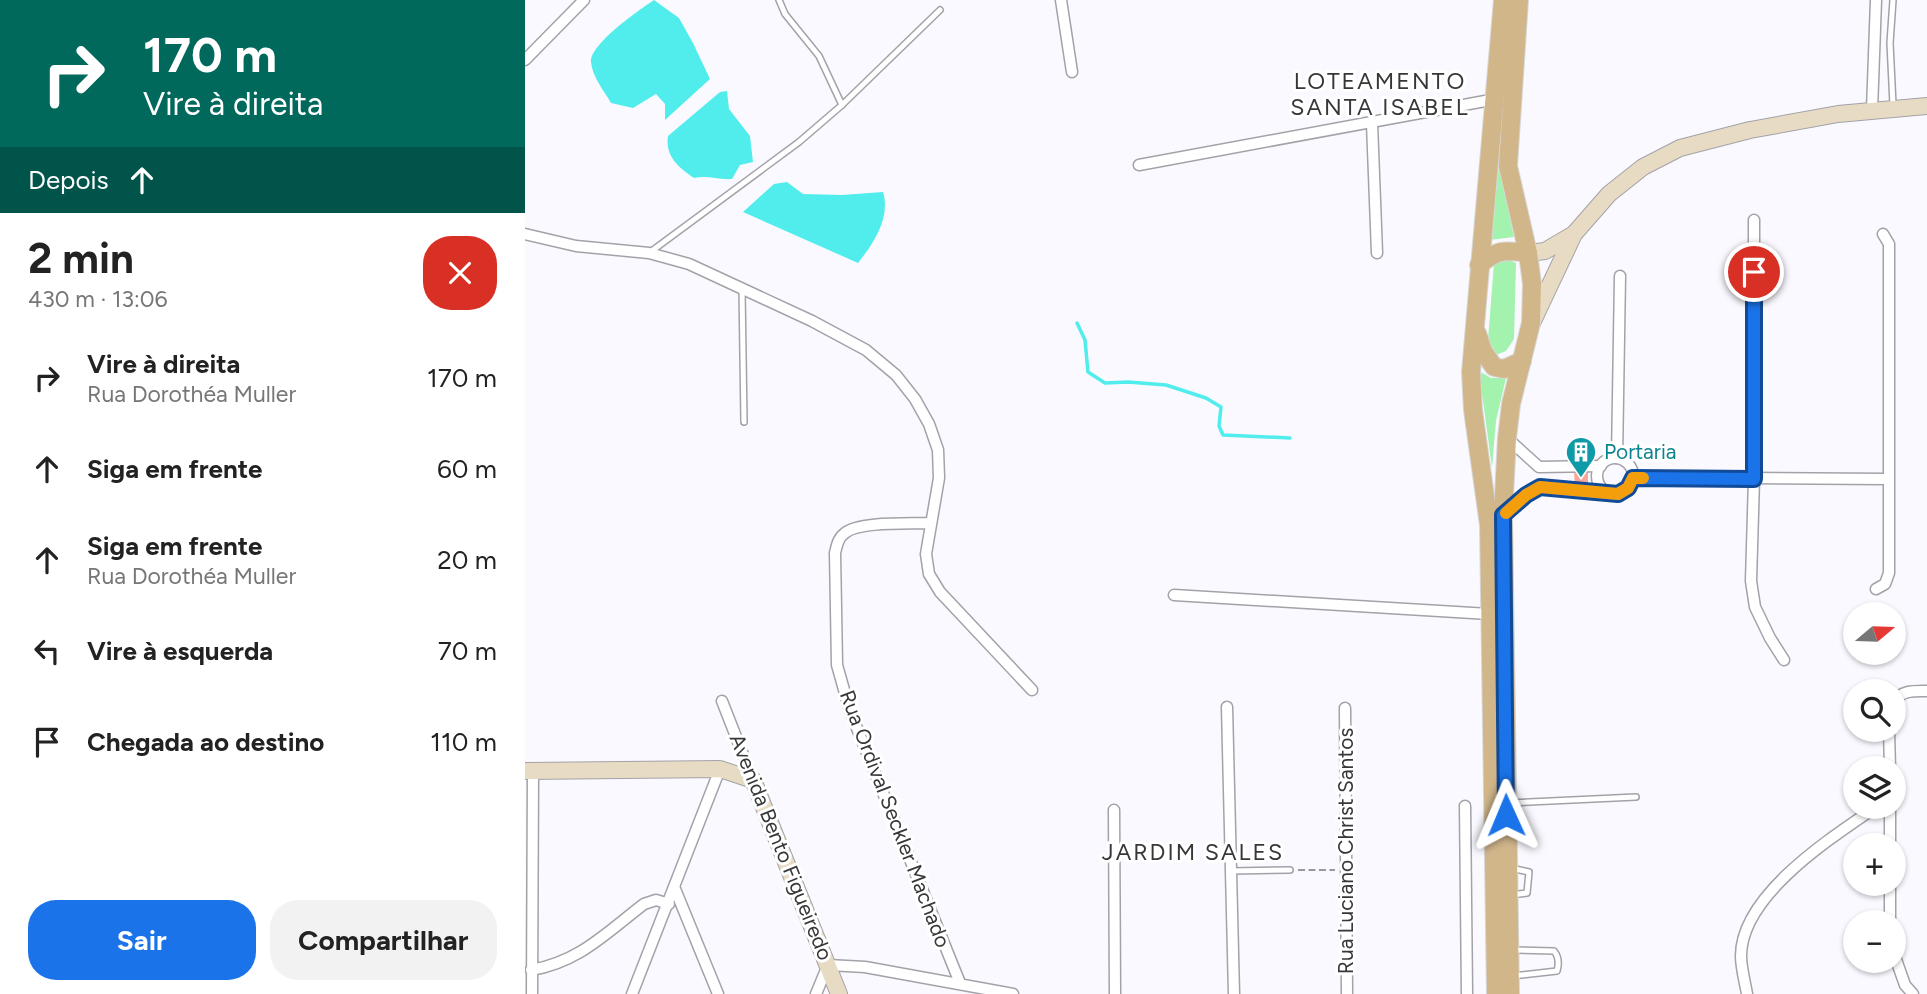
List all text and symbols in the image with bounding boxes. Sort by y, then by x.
text: 170 m [143,25,277,84]
icon: right [28,28,119,119]
district label: LOTEAMENTO SANTA ISABEL [1290,67,1470,121]
text: Vire à direita [143,85,323,123]
icon: ahead [123,161,161,199]
text: Depois [28,164,109,196]
text: 2 min [28,233,134,284]
button: close [423,236,497,310]
pin [1724,242,1784,302]
icon: arrive [1735,253,1773,291]
text: 430 m · 13:06 [28,285,168,313]
text: Vire à direita [87,348,240,380]
icon: right [28,359,66,397]
text: 170 m [427,362,497,394]
text: Rua Dorothéa Muller [87,380,296,408]
building icon: Portaria [1564,435,1598,479]
place label: Portaria [1604,439,1677,464]
icon: ahead [28,450,66,488]
text: Siga em frente [87,453,262,485]
text: 60 m [437,453,497,485]
text: Siga em frente [87,530,262,562]
icon: ahead [28,541,66,579]
text: 20 m [437,544,497,576]
text: Rua Dorothéa Muller [87,562,296,590]
north arrow [1843,602,1906,665]
map controls [1843,602,1906,973]
icon: left [28,632,66,670]
text: Vire à esquerda [87,635,273,667]
text: 70 m [438,635,497,667]
button: search [1843,679,1906,742]
street label: Rua Ordival Seckler Machado [835,687,956,951]
icon: arrive [28,723,66,761]
text: Chegada ao destino [87,726,324,758]
text: 110 m [430,726,497,758]
street label: Rua Luciano Christ Santos [1333,728,1358,974]
street label: Avenida Bento Figueiredo [725,730,838,964]
button: layers [1843,756,1906,819]
position arrow [1469,778,1543,852]
button: + [1843,833,1906,896]
district label: JARDIM SALES [1102,838,1284,866]
button: Sair [28,900,256,980]
button: Compartilhar [270,900,497,980]
button: − [1843,910,1906,973]

